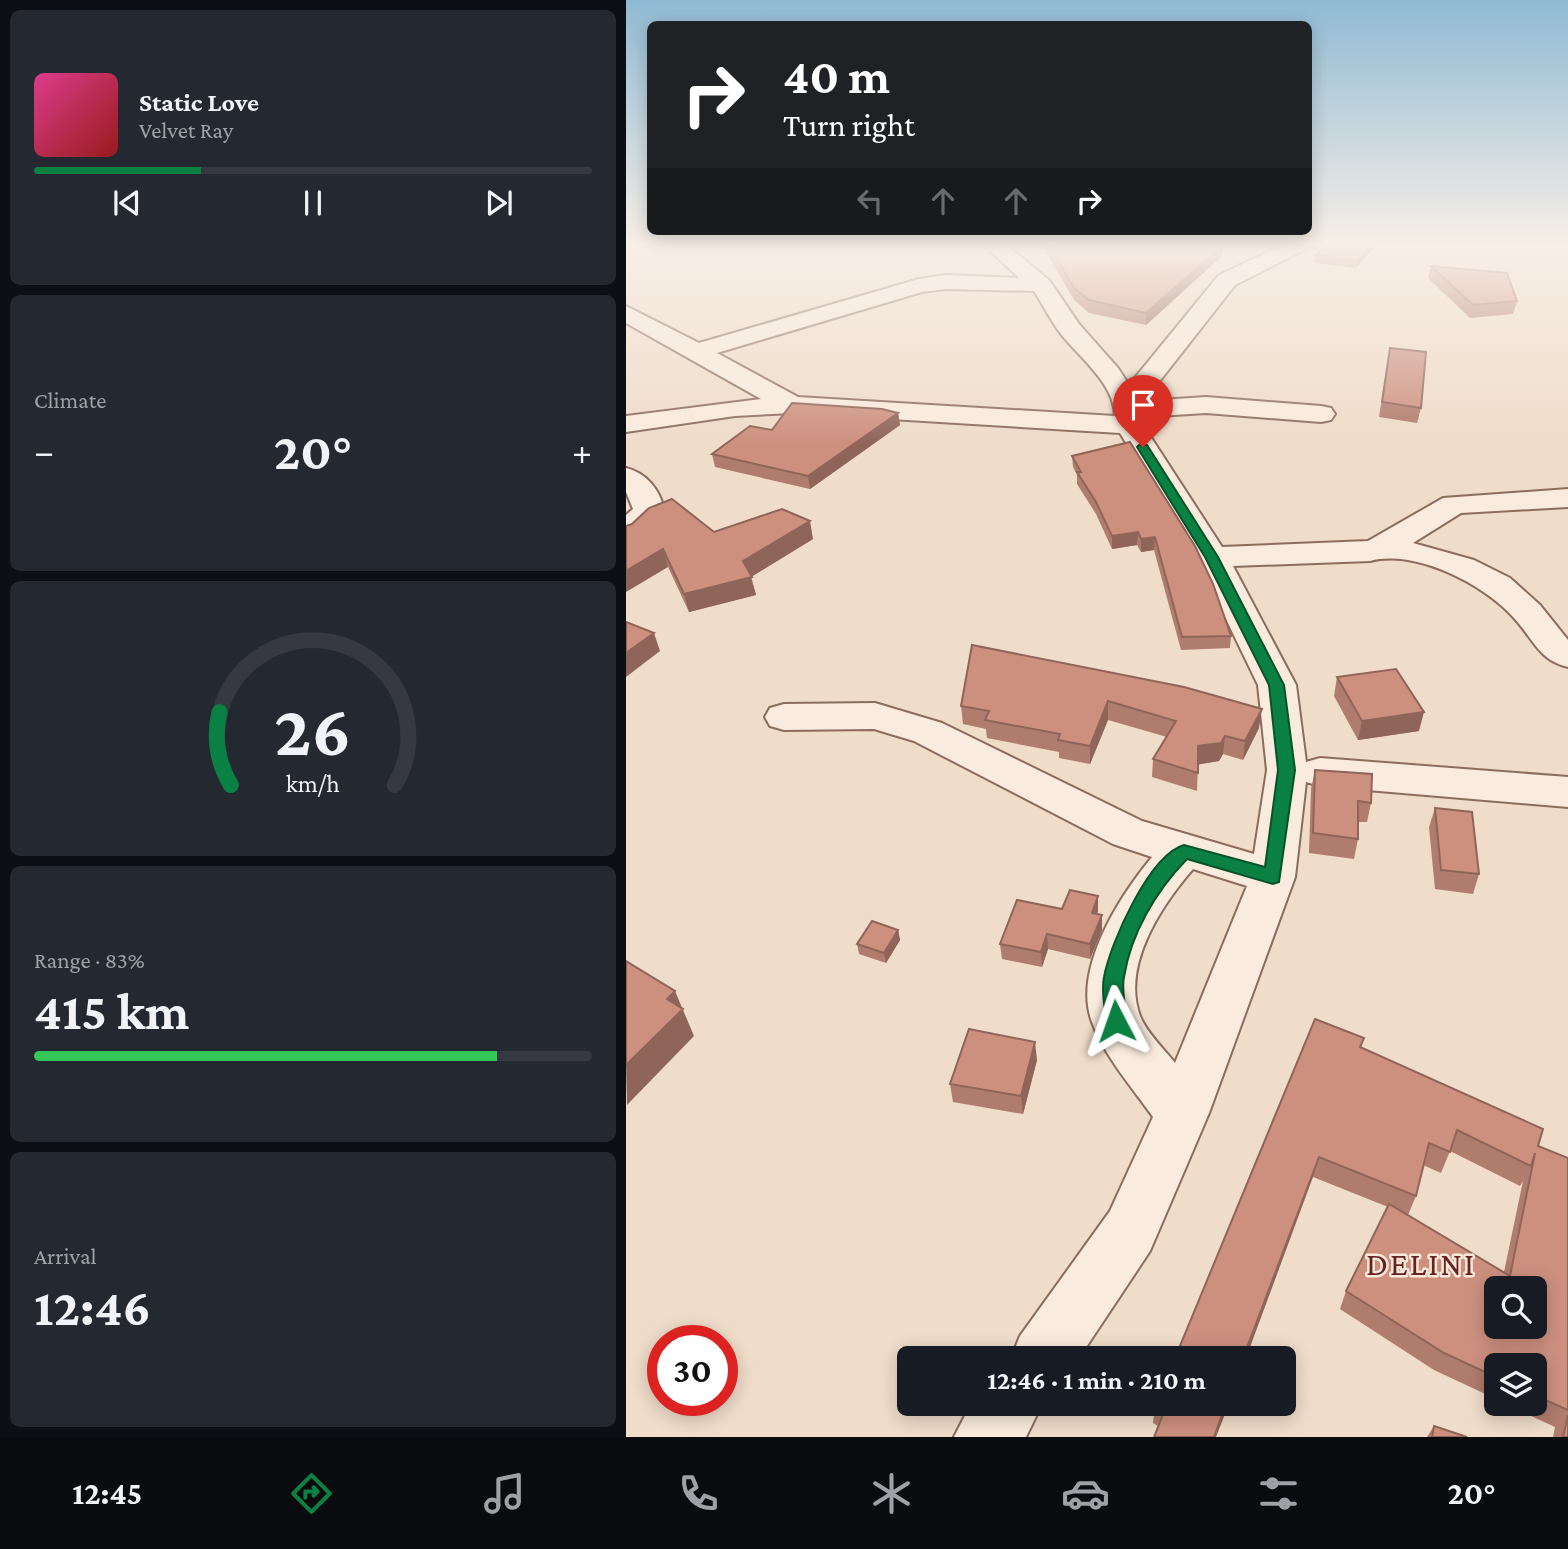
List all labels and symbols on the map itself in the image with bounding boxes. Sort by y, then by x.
pin [1113,375,1173,447]
position arrow [1079,984,1153,1058]
district label: DELINI [1366,1245,1476,1282]
speed limit sign: 30 [647,1325,738,1416]

